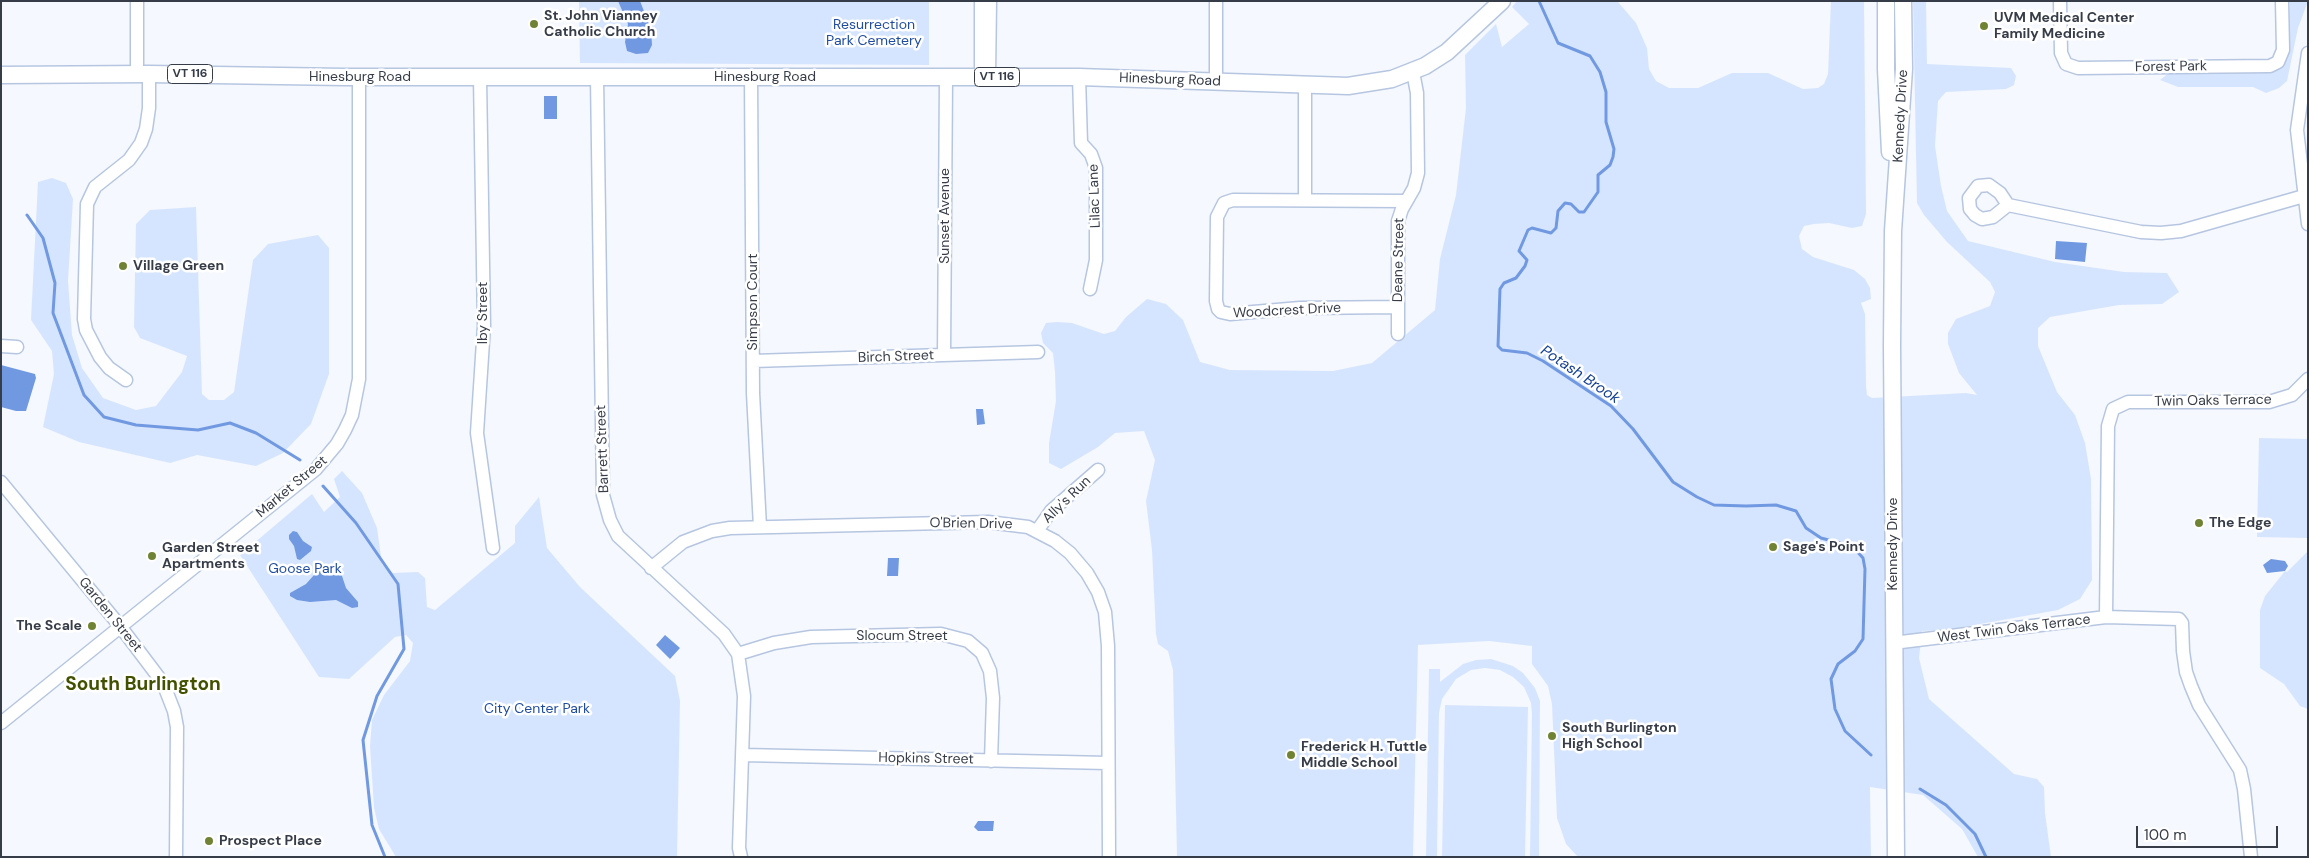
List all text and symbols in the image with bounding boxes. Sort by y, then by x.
place label: St. John Vianney Catholic Church [544,8,658,40]
place label: UVM Medical Center Family Medicine [1994,10,2134,42]
park label: Resurrection Park Cemetery [826,17,922,49]
marker: St. John Vianney Catholic Church [528,18,540,30]
marker: UVM Medical Center Family Medicine [1978,20,1990,32]
street label: Forest Park [2135,58,2207,76]
road number: VT 116 [168,64,212,84]
road number: VT 116 [974,68,1020,86]
street label: Hinesburg Road [309,69,411,85]
street label: Hinesburg Road [714,69,816,85]
street label: Kennedy Drive [1890,69,1912,163]
street label: Hinesburg Road [1119,70,1221,90]
street label: Lilac Lane [1085,164,1105,228]
street label: Sunset Avenue [937,168,953,264]
street label: Deane Street [1390,218,1408,302]
street label: Simpson Court [745,254,761,350]
place label: Village Green [133,258,224,274]
marker: Village Green [117,260,129,272]
street label: Iby Street [475,282,491,344]
street label: Woodcrest Drive [1233,300,1341,322]
water label: Potash Brook [1537,342,1623,408]
street label: Birch Street [858,347,934,367]
street label: Twin Oaks Terrace [2154,392,2272,410]
street label: Barrett Street [593,405,613,493]
street label: Market Street [253,452,331,522]
street label: Ally's Run [1039,473,1095,527]
street label: Kennedy Drive [1885,497,1901,591]
street label: O'Brien Drive [929,515,1013,533]
place label: The Edge [2209,515,2272,531]
marker: The Edge [2193,517,2205,529]
place label: Sage's Point [1783,539,1864,555]
place label: Garden Street Apartments [162,540,259,572]
marker: Sage's Point [1767,541,1779,553]
marker: Garden Street Apartments [146,550,158,562]
park label: Goose Park [268,561,342,577]
street label: Garden Street [75,574,145,656]
street label: West Twin Oaks Terrace [1937,611,2091,647]
place label: The Scale [16,618,82,634]
marker: The Scale [86,620,98,632]
street label: Slocum Street [856,628,948,644]
district label: South Burlington [65,674,221,696]
park label: City Center Park [484,701,590,717]
place label: South Burlington High School [1562,720,1677,752]
marker: South Burlington High School [1546,730,1558,742]
place label: Frederick H. Tuttle Middle School [1301,739,1427,772]
marker: Frederick H. Tuttle Middle School [1285,749,1297,761]
street label: Hopkins Street [878,750,974,768]
scale bar [2139,816,2282,848]
text: 100 m [2144,825,2187,845]
place label: Prospect Place [219,833,322,849]
marker: Prospect Place [203,835,215,847]

